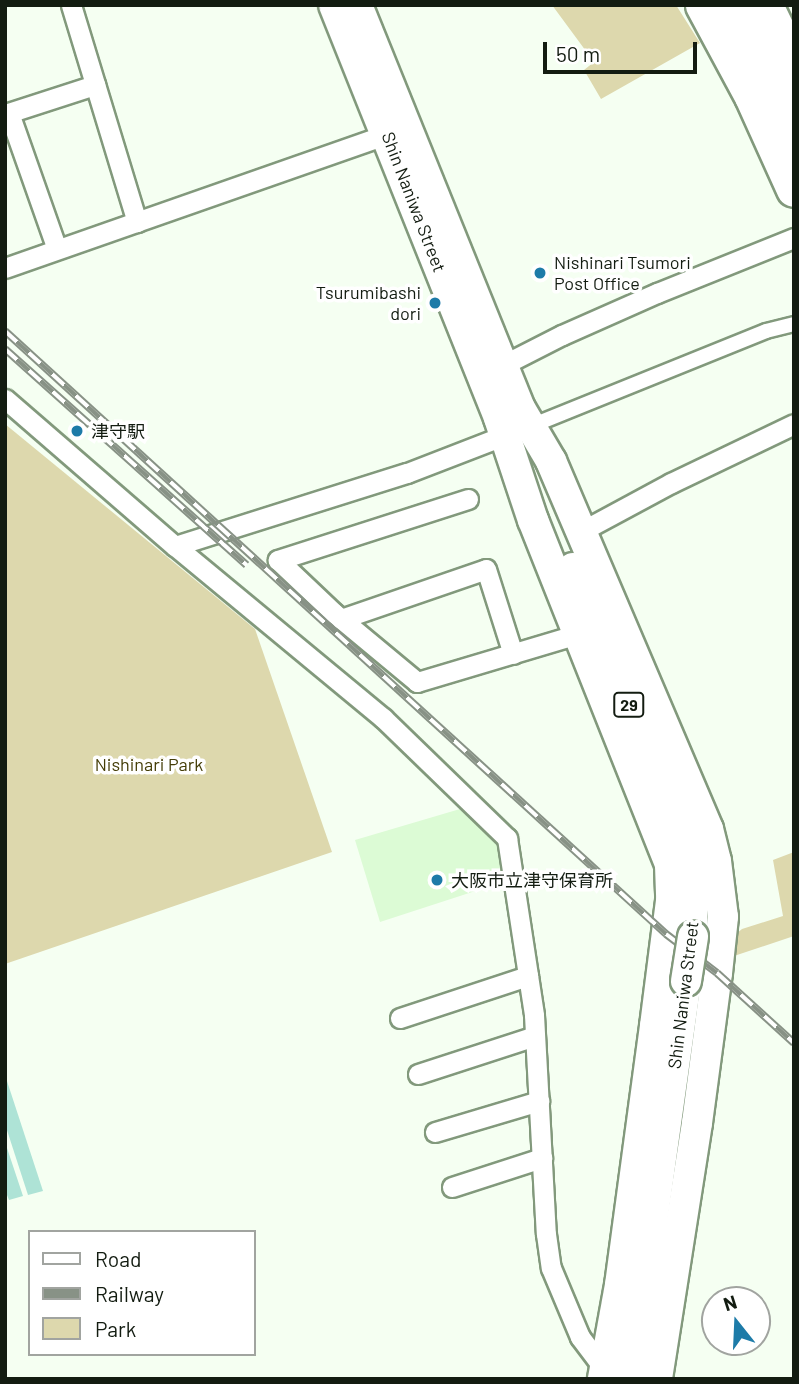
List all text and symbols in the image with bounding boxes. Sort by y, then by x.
scale bar [547,28,701,72]
text: 50 m [556,41,600,66]
street label: Shin Naniwa Street [377,129,451,275]
place label: Nishinari Tsumori Post Office [554,252,691,294]
marker: Nishinari Tsumori Post Office [532,265,548,281]
place label: Tsurumibashi dori [316,282,421,324]
marker: Tsurumibashi dori [427,295,443,311]
place label: 津守駅 [91,420,145,442]
marker: 津守駅 [69,423,85,439]
road number: 29 [613,692,645,718]
park label: Nishinari Park [95,753,203,775]
place label: 大阪市立津守保育所 [451,869,613,891]
marker: 大阪市立津守保育所 [429,872,445,888]
street label: Shin Naniwa Street [663,920,703,1070]
legend [28,1230,256,1356]
text: Road [95,1246,141,1271]
text: Railway [95,1281,164,1306]
north arrow [701,1286,771,1356]
text: N [720,1290,740,1315]
text: Park [95,1316,136,1341]

